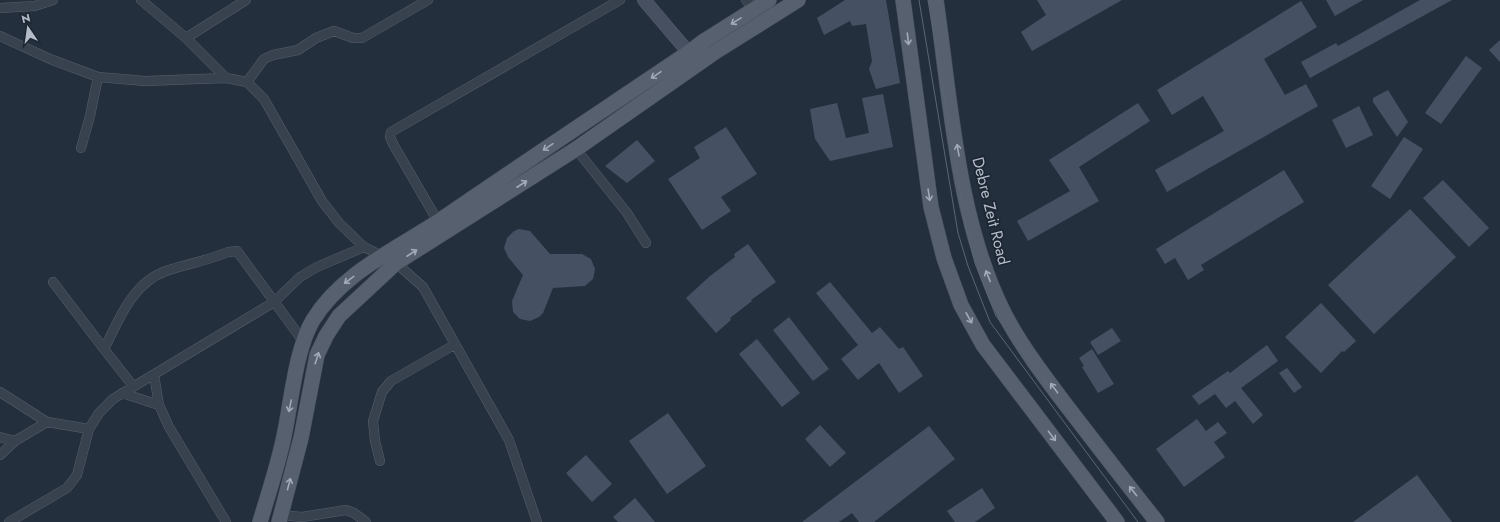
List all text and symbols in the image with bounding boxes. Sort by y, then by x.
north arrow [8,8,48,48]
text: N [20,9,32,27]
one-way arrow [730,17,742,25]
one-way arrow [904,32,912,45]
one-way arrow [651,71,662,79]
one-way arrow [543,143,554,151]
one-way arrow [954,144,962,157]
street label: Debre Zeit Road [966,155,1016,267]
one-way arrow [516,179,528,187]
one-way arrow [926,188,934,201]
one-way arrow [406,249,417,257]
one-way arrow [984,271,992,283]
one-way arrow [344,276,355,284]
one-way arrow [965,312,973,324]
one-way arrow [314,351,321,364]
one-way arrow [1050,383,1058,394]
one-way arrow [285,400,293,413]
one-way arrow [1047,430,1056,441]
one-way arrow [286,478,293,491]
one-way arrow [1129,486,1137,497]

